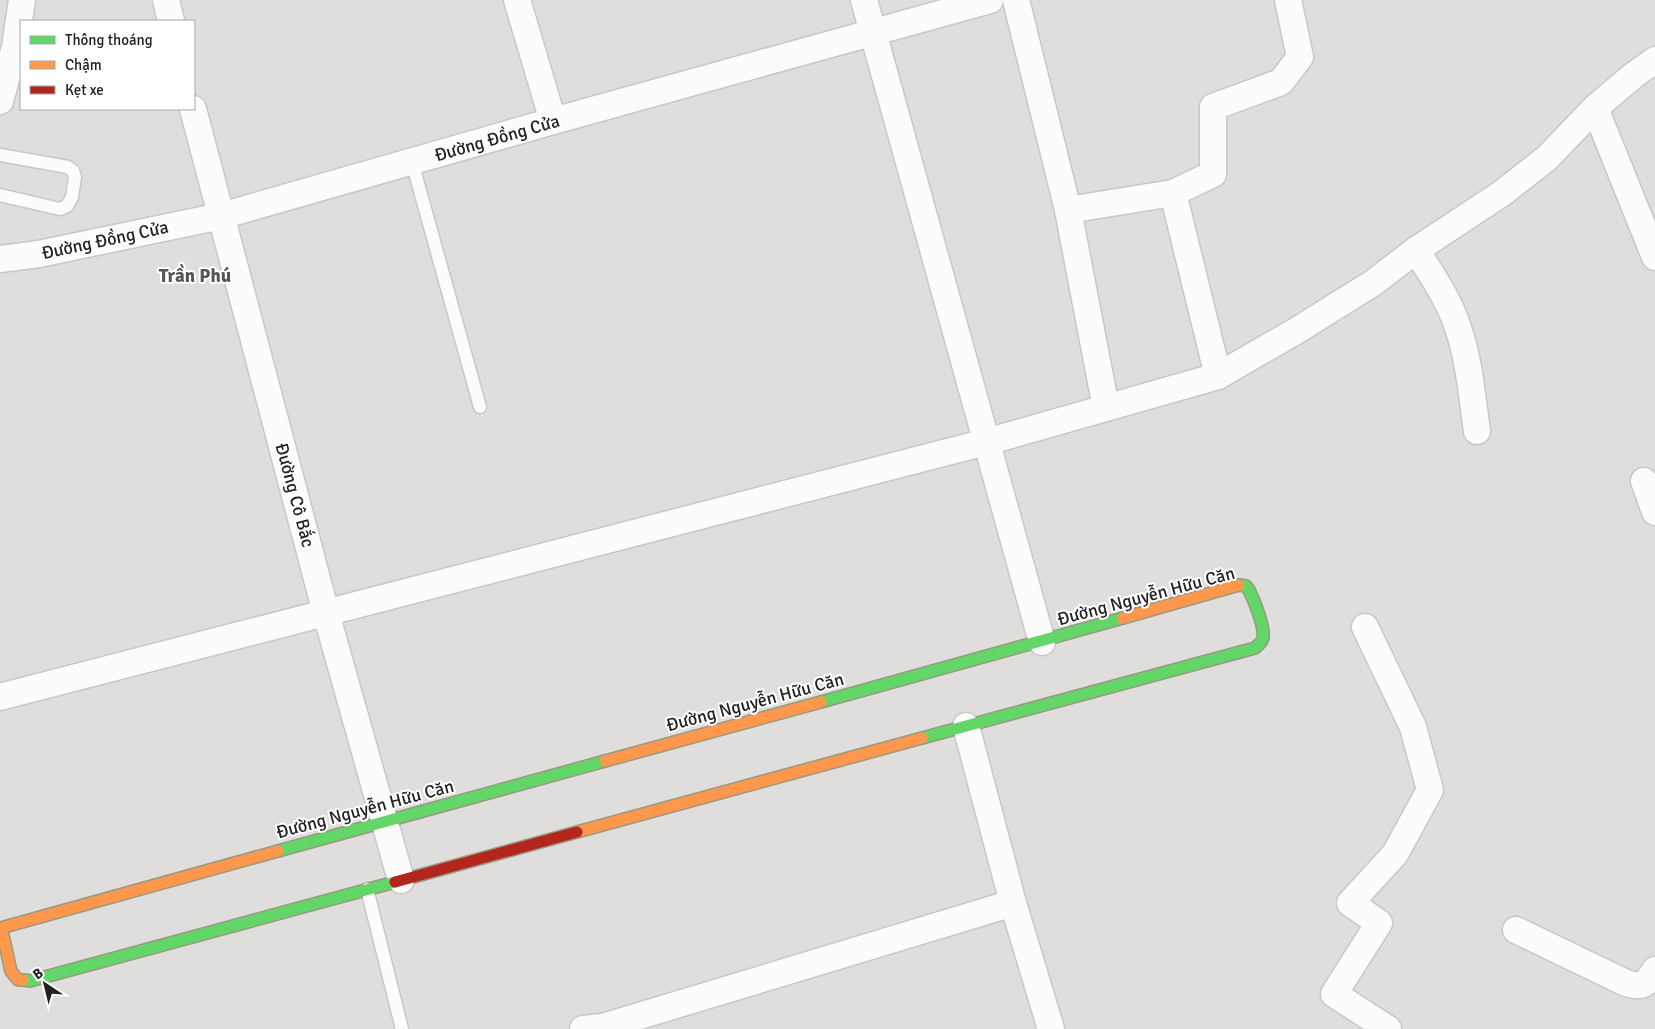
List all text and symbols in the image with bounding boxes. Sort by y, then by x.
legend [20,20,195,110]
text: Thông thoáng [65,31,153,49]
text: Chậm [65,56,102,74]
text: Kẹt xe [65,81,104,99]
street label: Đường Đồng Cửa [432,110,562,166]
street label: Đường Đồng Cửa [40,216,170,264]
district label: Trần Phú [159,263,231,288]
street label: Đường Cô Bắc [271,440,319,550]
street label: Đường Nguyễn Hữu Căn [1055,562,1237,630]
street label: Đường Nguyễn Hữu Căn [664,668,846,736]
street label: Đường Nguyễn Hữu Căn [274,775,456,843]
north arrow [20,959,70,1009]
text: B [29,964,47,983]

